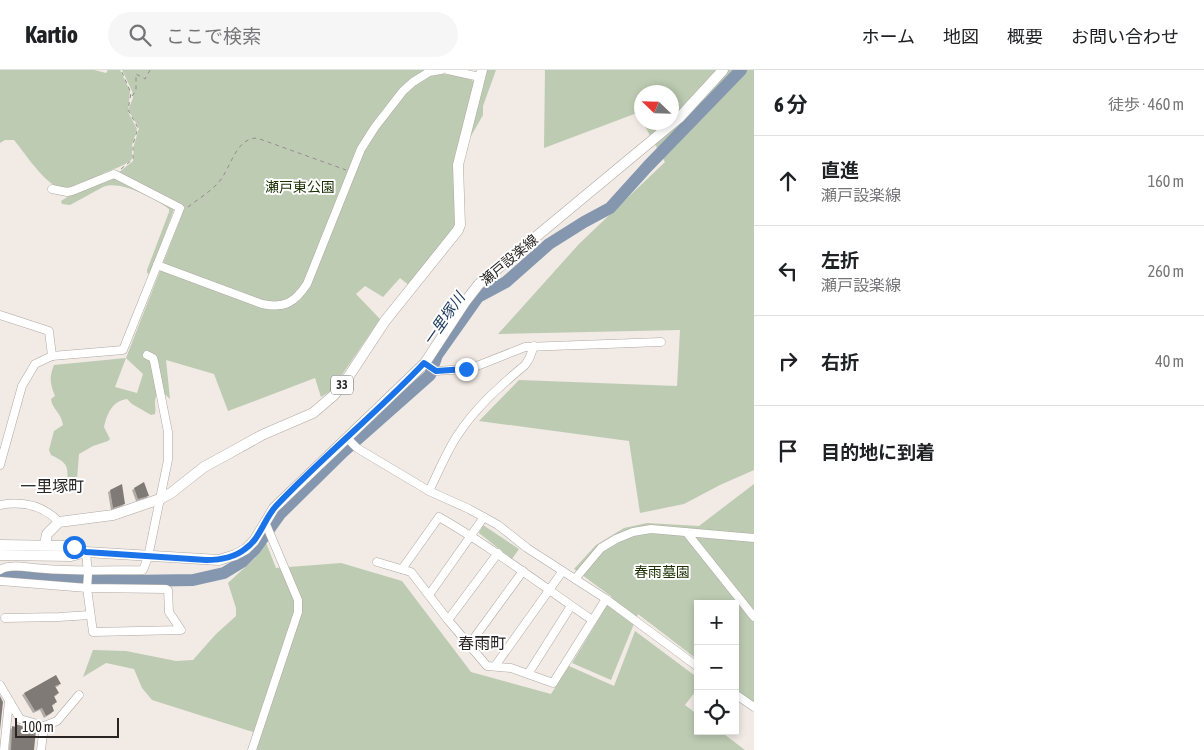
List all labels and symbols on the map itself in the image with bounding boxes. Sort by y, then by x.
north arrow [634,85,679,130]
park label: 瀬戸東公園 [265,179,335,195]
street label: 瀬戸設楽線 [477,231,541,289]
water label: 一里塚川 [419,288,469,348]
route end [455,358,478,381]
road number: 33 [331,376,353,394]
district label: 一里塚町 [20,477,84,495]
route start [63,536,86,559]
park label: 春雨墓園 [634,564,690,580]
district label: 春雨町 [458,634,506,652]
scale bar [15,715,119,738]

